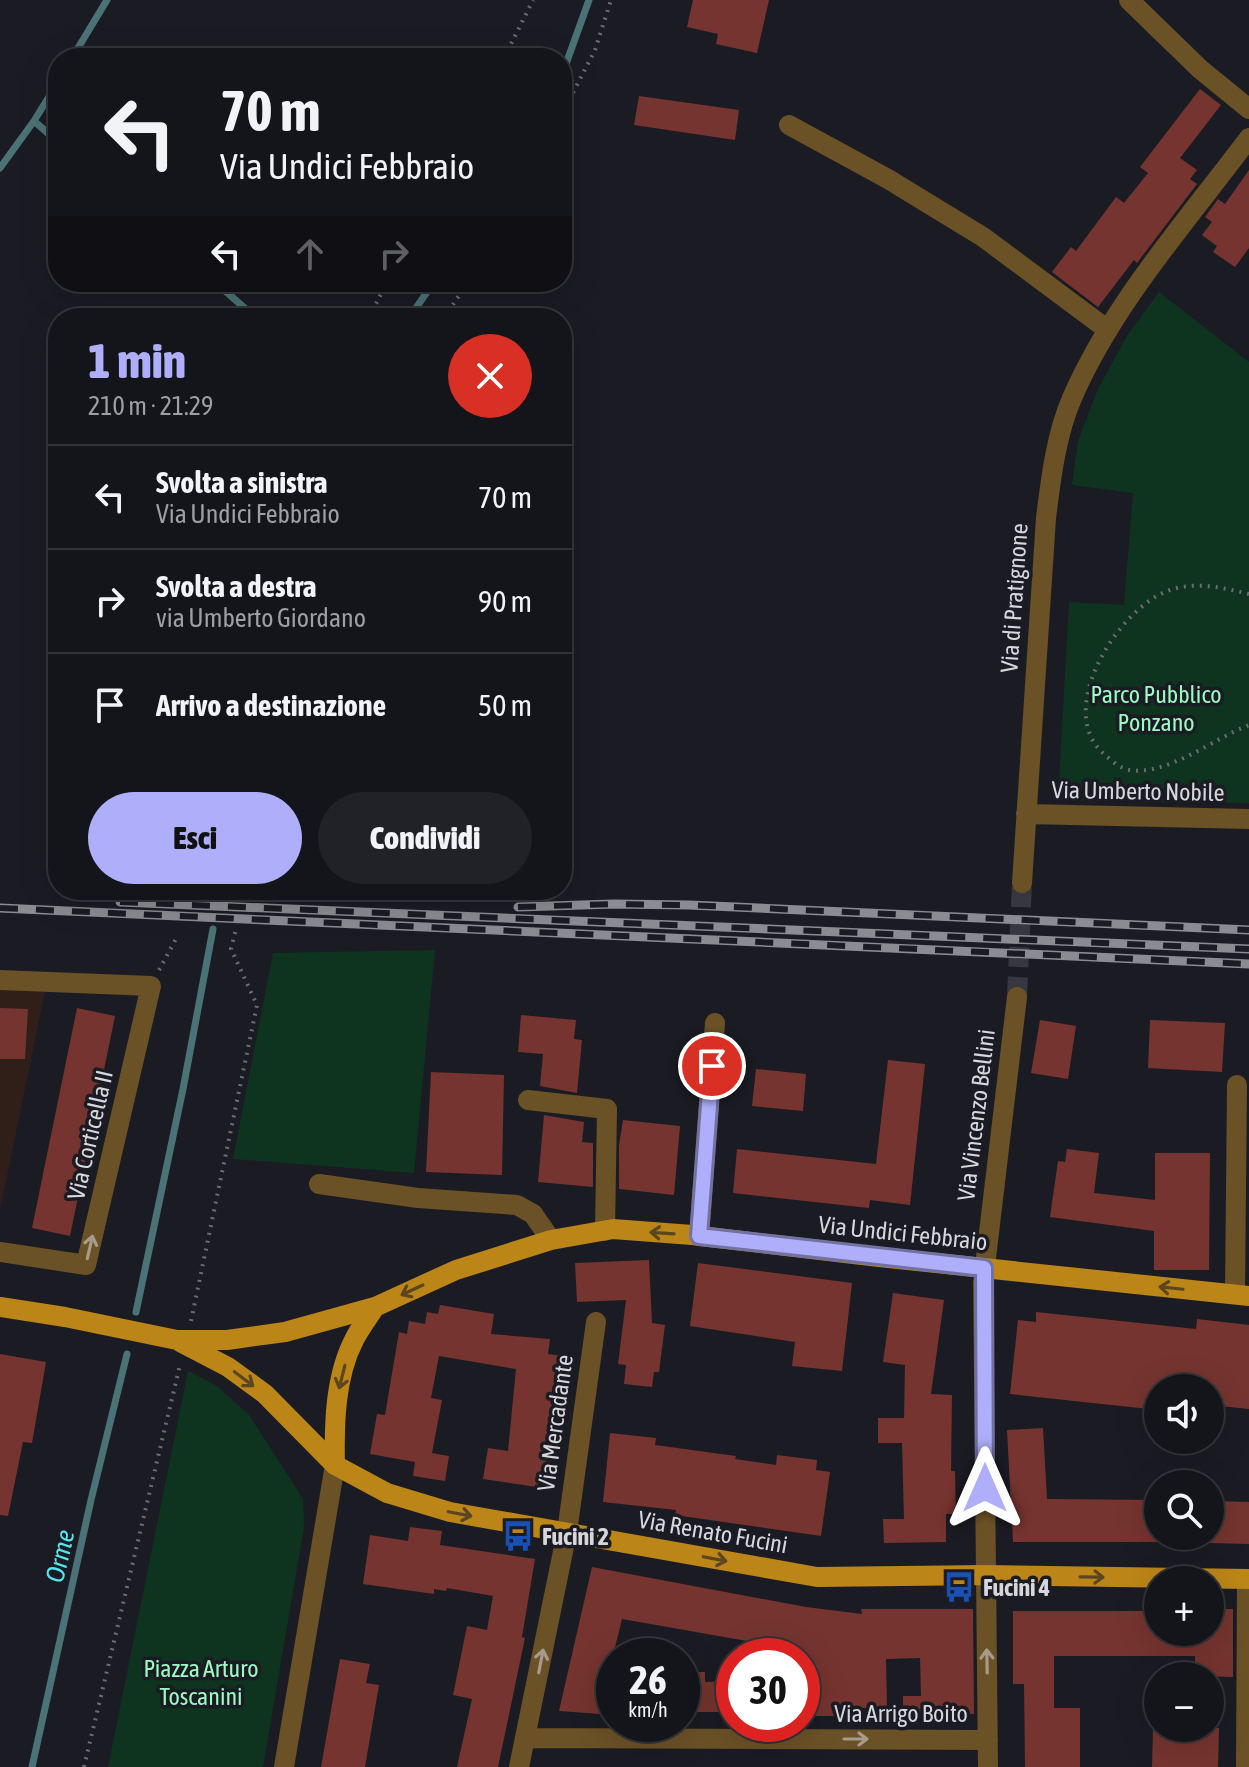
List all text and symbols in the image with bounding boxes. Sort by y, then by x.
text: 70 m [220,79,321,143]
icon: left [88,80,192,184]
text: Via Undici Febbraio [220,145,474,187]
icon: left [204,232,248,276]
icon: ahead [288,232,332,276]
icon: right [372,232,416,276]
text: 1 min [88,333,186,388]
button: close [448,334,532,418]
text: 210 m · 21:29 [88,391,213,421]
text: Svolta a sinistra [156,465,328,499]
icon: left [88,475,132,519]
text: 70 m [478,480,532,514]
text: Via Undici Febbraio [156,499,340,529]
street label: Via di Pratignone [995,522,1033,674]
text: Svolta a destra [156,569,316,603]
icon: right [88,579,132,623]
text: 90 m [478,584,532,618]
text: via Umberto Giordano [156,603,366,633]
park label: Parco Pubblico Ponzano [1090,681,1222,736]
icon: arrive [88,683,132,727]
text: Arrivo a destinazione [156,688,386,722]
text: 50 m [478,688,532,722]
street label: Via Umberto Nobile [1051,776,1225,806]
button: Esci [88,792,302,884]
button: Condividi [318,792,532,884]
street label: Via Vincenzo Bellini [952,1028,1000,1202]
pin [678,1032,746,1100]
icon: arrive [690,1044,734,1088]
street label: Via Corticella II [62,1068,118,1202]
street label: Via Undici Febbraio [817,1211,989,1255]
one-way arrow [649,1225,676,1240]
one-way arrow [84,1235,99,1261]
one-way arrow [1158,1280,1185,1295]
one-way arrow [401,1283,425,1298]
street label: Via Mercadante [532,1353,578,1493]
one-way arrow [334,1364,349,1390]
one-way arrow [233,1370,254,1387]
map controls [1144,1374,1224,1742]
button: sound [1144,1374,1224,1454]
position arrow [943,1446,1027,1530]
button: search [1144,1470,1224,1550]
street label: Via Renato Fucini [636,1506,790,1558]
one-way arrow [446,1507,472,1522]
bus stop icon: Fucini 2 [501,1519,535,1553]
place label: Fucini 2 [542,1523,609,1550]
water label: Orme [39,1527,81,1585]
one-way arrow [702,1553,728,1568]
button: + [1144,1566,1224,1646]
one-way arrow [1078,1569,1105,1585]
bus stop icon: Fucini 4 [942,1570,976,1604]
place label: Fucini 4 [983,1574,1050,1601]
speed limit sign: 30 [716,1638,820,1742]
one-way arrow [979,1648,994,1675]
one-way arrow [535,1649,550,1674]
park label: Piazza Arturo Toscanini [143,1655,259,1710]
text: 26 [629,1657,667,1702]
button: − [1144,1662,1224,1742]
text: km/h [628,1698,668,1721]
street label: Via Arrigo Boito [834,1700,968,1727]
one-way arrow [842,1731,869,1747]

